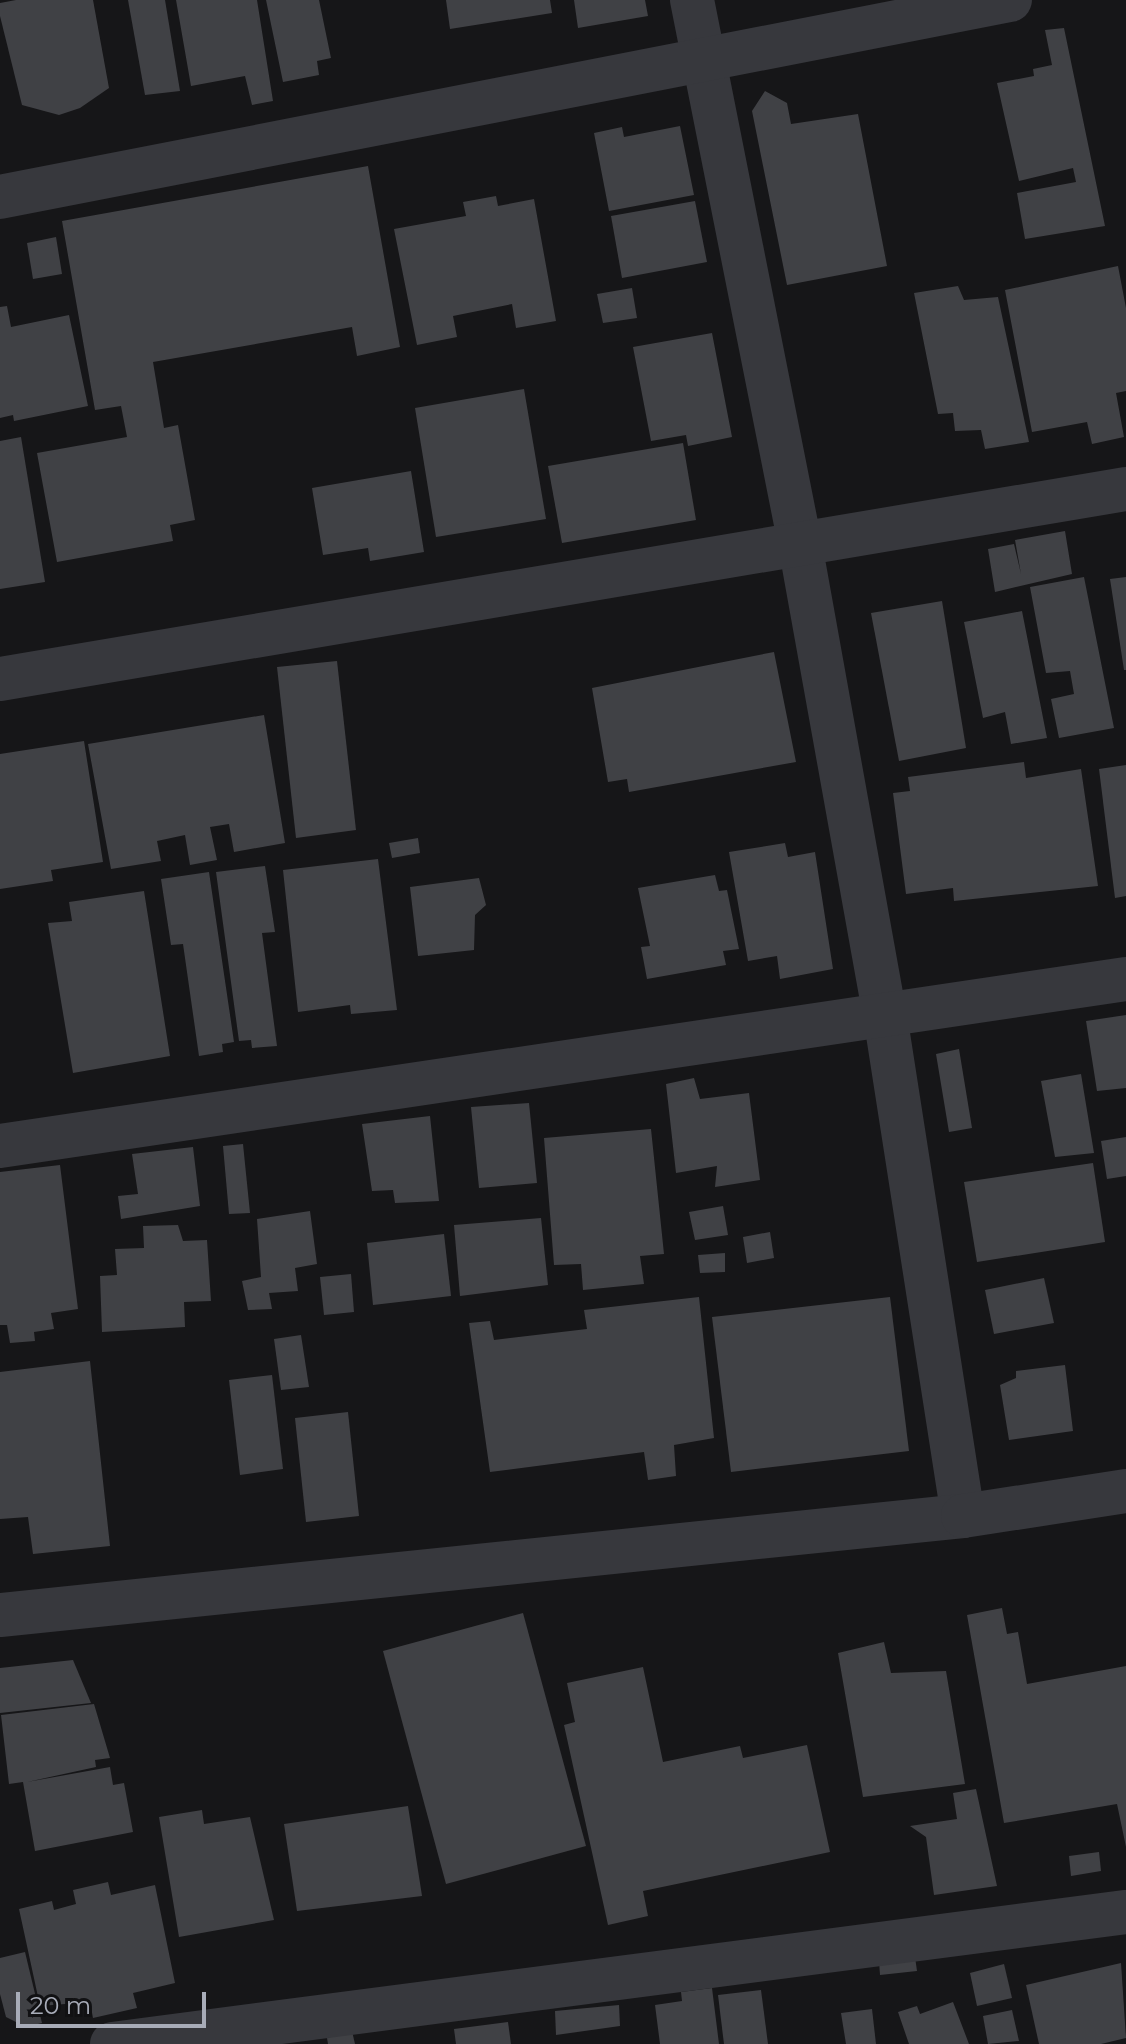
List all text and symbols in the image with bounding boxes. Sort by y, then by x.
scale bar [20,1976,210,2026]
text: 20 m [30,1991,91,2020]

